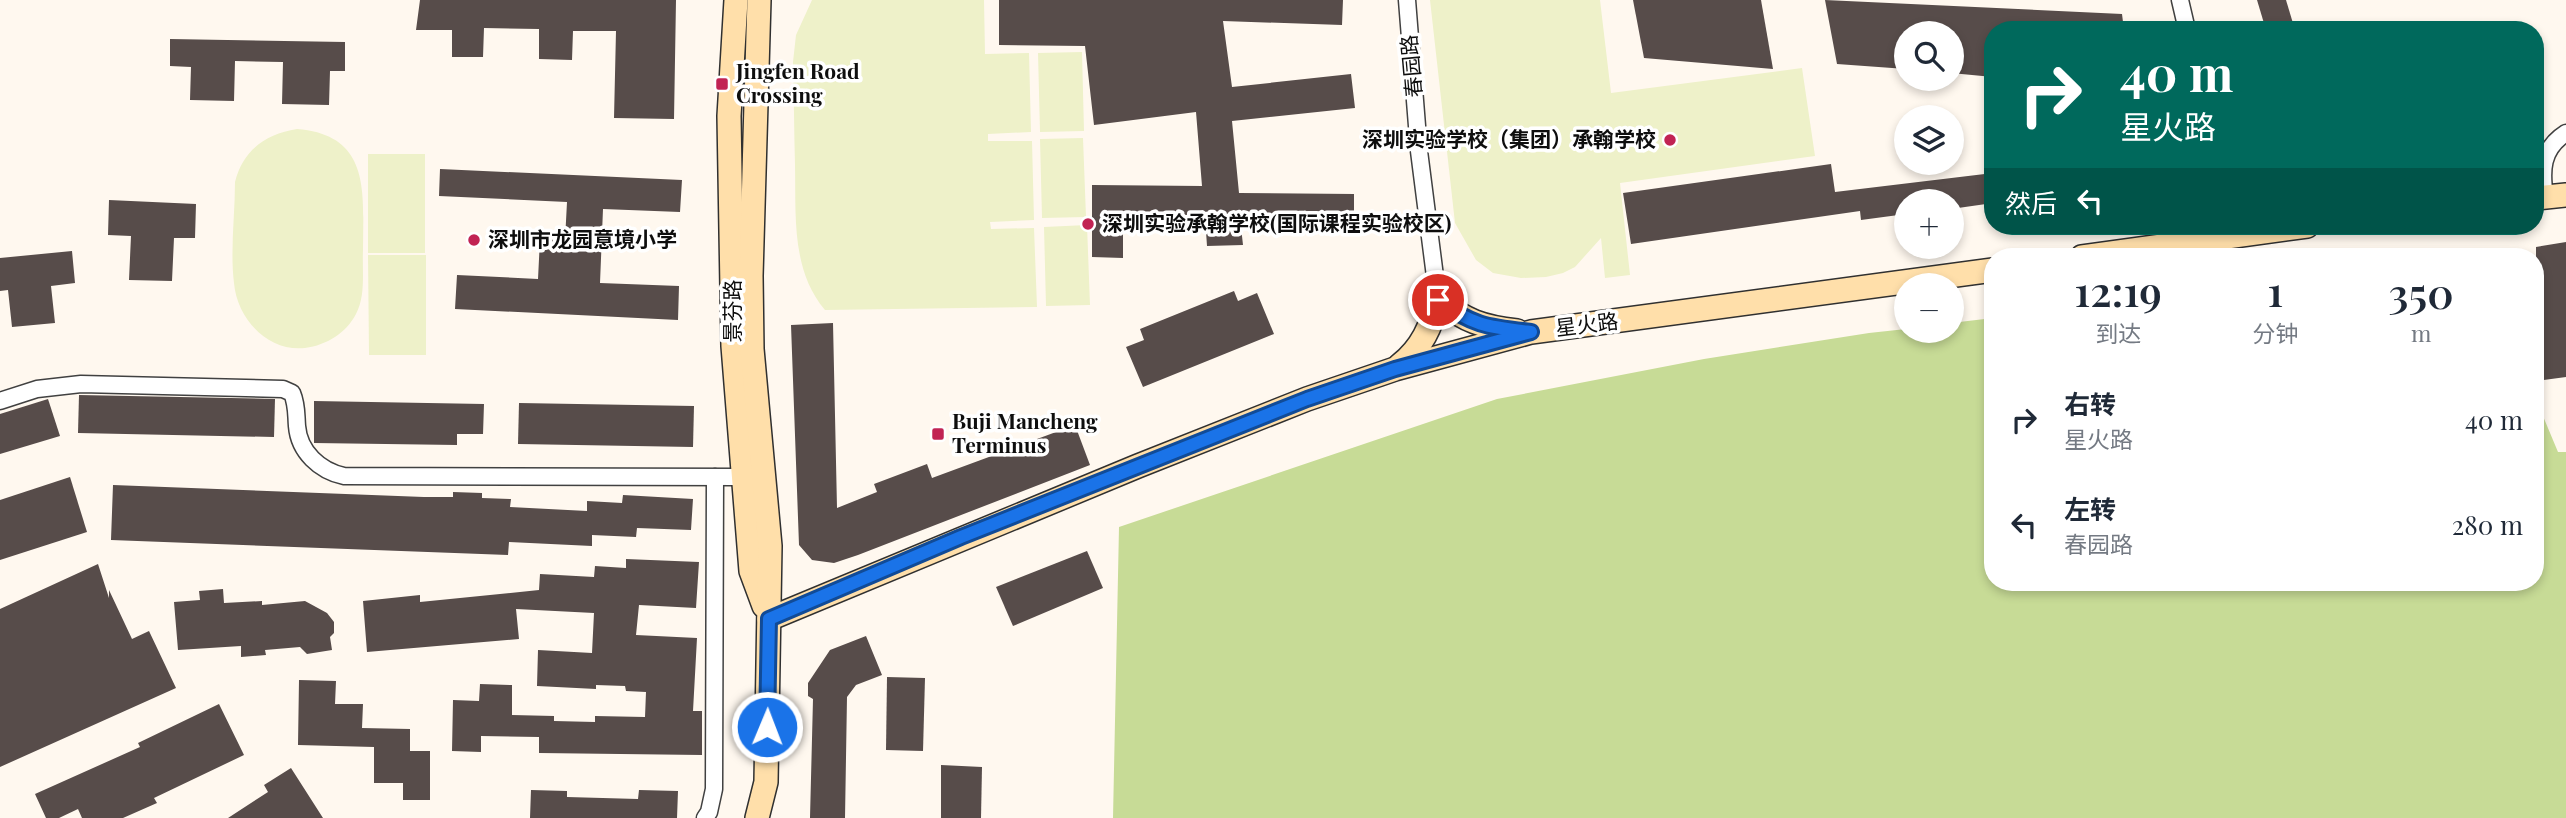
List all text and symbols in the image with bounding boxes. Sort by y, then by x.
map controls [1894,21,1964,343]
button: search [1894,21,1964,91]
street label: 春园路 [1393,34,1427,99]
text: 40 m [2120,39,2233,104]
icon: right [2005,49,2096,140]
place label: Jingfen Road Crossing [735,56,860,108]
marker: Jingfen Road Crossing [714,76,730,92]
text: 星火路 [2120,104,2216,147]
button: layers [1894,105,1964,175]
place label: 深圳实验学校（集团）承翰学校 [1362,124,1656,152]
marker: 深圳实验学校（集团）承翰学校 [1662,132,1678,148]
icon: left [2071,182,2109,220]
text: 然后 [2005,185,2057,220]
button: + [1894,189,1964,259]
place label: 深圳实验承翰学校(国际课程实验校区) [1102,208,1451,236]
marker: 深圳实验承翰学校(国际课程实验校区) [1080,216,1096,232]
place label: 深圳市龙园意境小学 [488,224,677,252]
marker: 深圳市龙园意境小学 [466,232,482,248]
text: 12:19 [2074,262,2162,318]
text: 1 [2267,262,2283,318]
text: 350 [2389,264,2454,320]
pin [1408,270,1468,330]
button: − [1894,273,1964,343]
street label: 景芬路 [717,280,745,343]
icon: arrive [1419,281,1457,319]
street label: 星火路 [1554,305,1620,341]
text: 到达 [2095,317,2141,348]
text: 分钟 [2252,317,2298,348]
text: m [2411,317,2431,348]
text: 右转 [2064,386,2116,421]
icon: right [2005,401,2043,439]
text: 40 m [2465,402,2523,437]
place label: Buji Mancheng Terminus [952,406,1098,458]
text: 星火路 [2064,423,2133,454]
marker: Buji Mancheng Terminus [930,426,946,442]
text: 左转 [2064,491,2116,526]
icon: left [2005,506,2043,544]
text: 280 m [2452,507,2523,542]
text: 春园路 [2064,528,2133,559]
position arrow [730,690,804,764]

